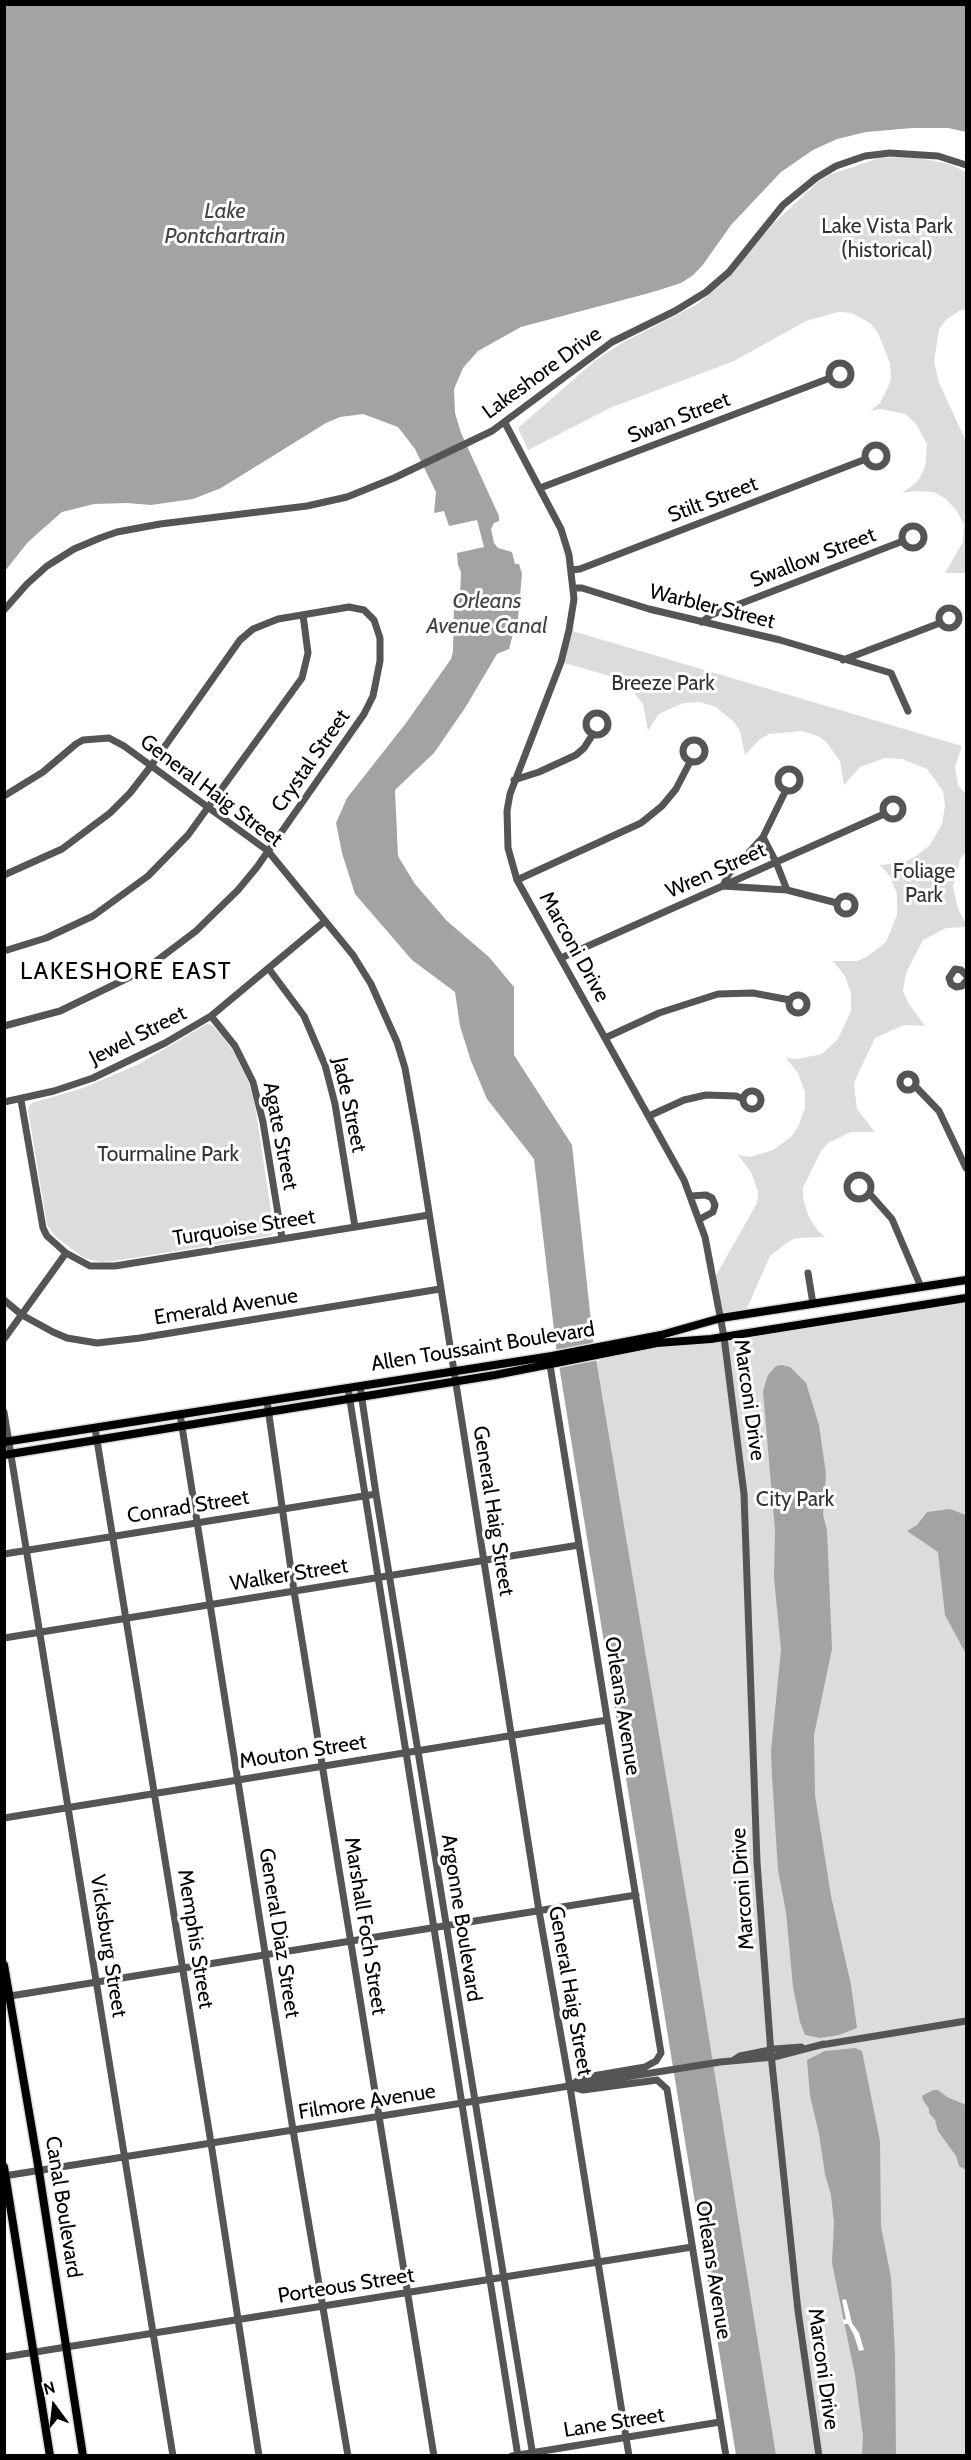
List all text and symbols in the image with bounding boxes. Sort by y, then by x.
water label: Lake Pontchartrain [165,199,285,250]
park label: Lake Vista Park (historical) [821,214,953,264]
street label: Lakeshore Drive [478,321,606,425]
street label: Swan Street [624,387,734,449]
street label: Stilt Street [665,471,761,529]
street label: Swallow Street [747,523,879,593]
street label: Warbler Street [647,579,777,635]
water label: Orleans Avenue Canal [427,589,547,640]
park label: Breeze Park [611,671,715,697]
street label: Crystal Street [266,705,356,817]
street label: General Haig Street [135,729,287,853]
street label: Wren Street [662,838,770,904]
park label: Foliage Park [893,859,955,909]
street label: Marconi Drive [533,887,615,1007]
district label: LAKESHORE EAST [20,958,232,986]
street label: Jewel Street [85,1001,191,1071]
street label: Jade Street [327,1055,371,1155]
street label: Agate Street [257,1080,303,1192]
park label: Tourmaline Park [97,1142,239,1168]
street label: Turquoise Street [171,1204,317,1252]
street label: Emerald Avenue [152,1283,300,1331]
street label: Allen Toussaint Boulevard [369,1317,597,1377]
street label: Marconi Drive [728,1338,770,1462]
street label: General Haig Street [467,1424,519,1598]
street label: Conrad Street [125,1485,251,1529]
park label: City Park [756,1487,834,1513]
street label: Walker Street [228,1553,350,1597]
street label: Orleans Avenue [599,1635,645,1777]
street label: Mouton Street [238,1730,368,1774]
street label: Marconi Drive [726,1827,760,1951]
street label: Argonne Boulevard [435,1832,487,2004]
street label: Marshall Foch Street [339,1835,391,2017]
street label: General Diaz Street [253,1846,305,2020]
street label: Memphis Street [172,1867,218,2011]
street label: Vicksburg Street [84,1873,132,2019]
street label: General Haig Street [543,1904,597,2078]
street label: Filmore Avenue [297,2079,437,2125]
street label: Canal Boulevard [39,2134,87,2280]
street label: Orleans Avenue [690,2199,736,2341]
street label: Porteous Street [276,2263,416,2309]
street label: Marconi Drive [802,2307,844,2431]
north arrow [24,2376,84,2436]
text: N [41,2377,57,2399]
street label: Lane Street [562,2403,666,2443]

